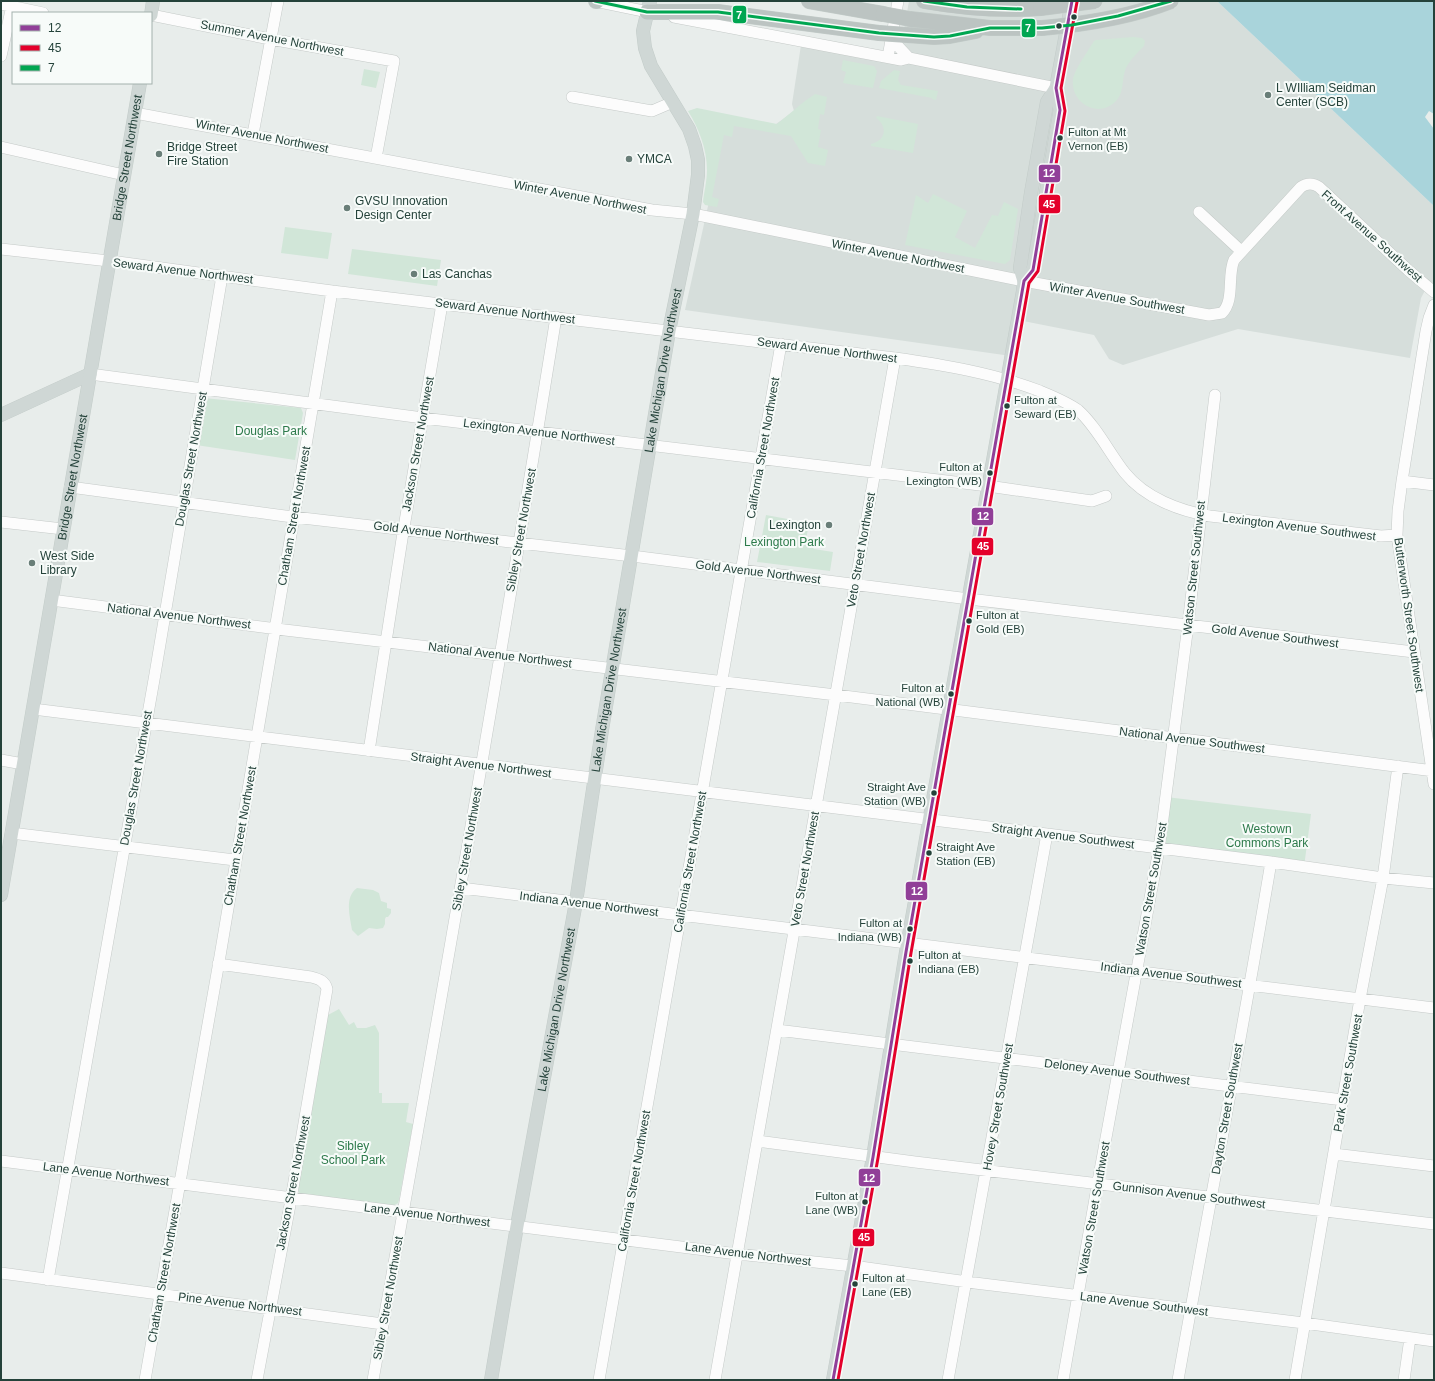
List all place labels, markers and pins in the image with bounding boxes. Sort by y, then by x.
unlabelled marker [1069,12,1079,22]
unlabelled marker [1054,21,1064,31]
place label: L WIlliam Seidman Center (SCB) [1276,81,1376,109]
marker: L WIlliam Seidman Center (SCB) [1263,90,1273,100]
place label: Fulton at Mt Vernon (EB) [1068,126,1128,152]
marker: Fulton at Mt Vernon (EB) [1055,133,1065,143]
place label: Bridge Street Fire Station [167,140,238,168]
marker: Bridge Street Fire Station [154,149,164,159]
place label: YMCA [637,152,672,166]
marker: YMCA [624,154,634,164]
place label: GVSU Innovation Design Center [355,194,448,222]
marker: GVSU Innovation Design Center [342,203,352,213]
place label: Las Canchas [422,267,492,281]
marker: Las Canchas [409,269,419,279]
place label: Fulton at Seward (EB) [1014,394,1076,420]
marker: Fulton at Seward (EB) [1002,401,1012,411]
place label: Fulton at Lexington (WB) [906,461,982,487]
marker: Fulton at Lexington (WB) [985,468,995,478]
place label: Lexington [769,518,821,532]
marker: Lexington [824,520,834,530]
place label: West Side Library [40,549,95,577]
marker: West Side Library [27,558,37,568]
place label: Fulton at Gold (EB) [976,609,1024,635]
marker: Fulton at Gold (EB) [964,616,974,626]
place label: Fulton at National (WB) [876,682,944,708]
marker: Fulton at National (WB) [946,689,956,699]
place label: Straight Ave Station (WB) [864,781,926,807]
marker: Straight Ave Station (WB) [929,788,939,798]
place label: Straight Ave Station (EB) [936,841,995,867]
marker: Straight Ave Station (EB) [924,848,934,858]
place label: Fulton at Indiana (WB) [838,917,902,943]
marker: Fulton at Indiana (WB) [905,924,915,934]
place label: Fulton at Indiana (EB) [918,949,979,975]
marker: Fulton at Indiana (EB) [905,956,915,966]
place label: Fulton at Lane (WB) [805,1190,858,1216]
marker: Fulton at Lane (WB) [860,1197,870,1207]
place label: Fulton at Lane (EB) [862,1272,912,1298]
marker: Fulton at Lane (EB) [850,1279,860,1289]

